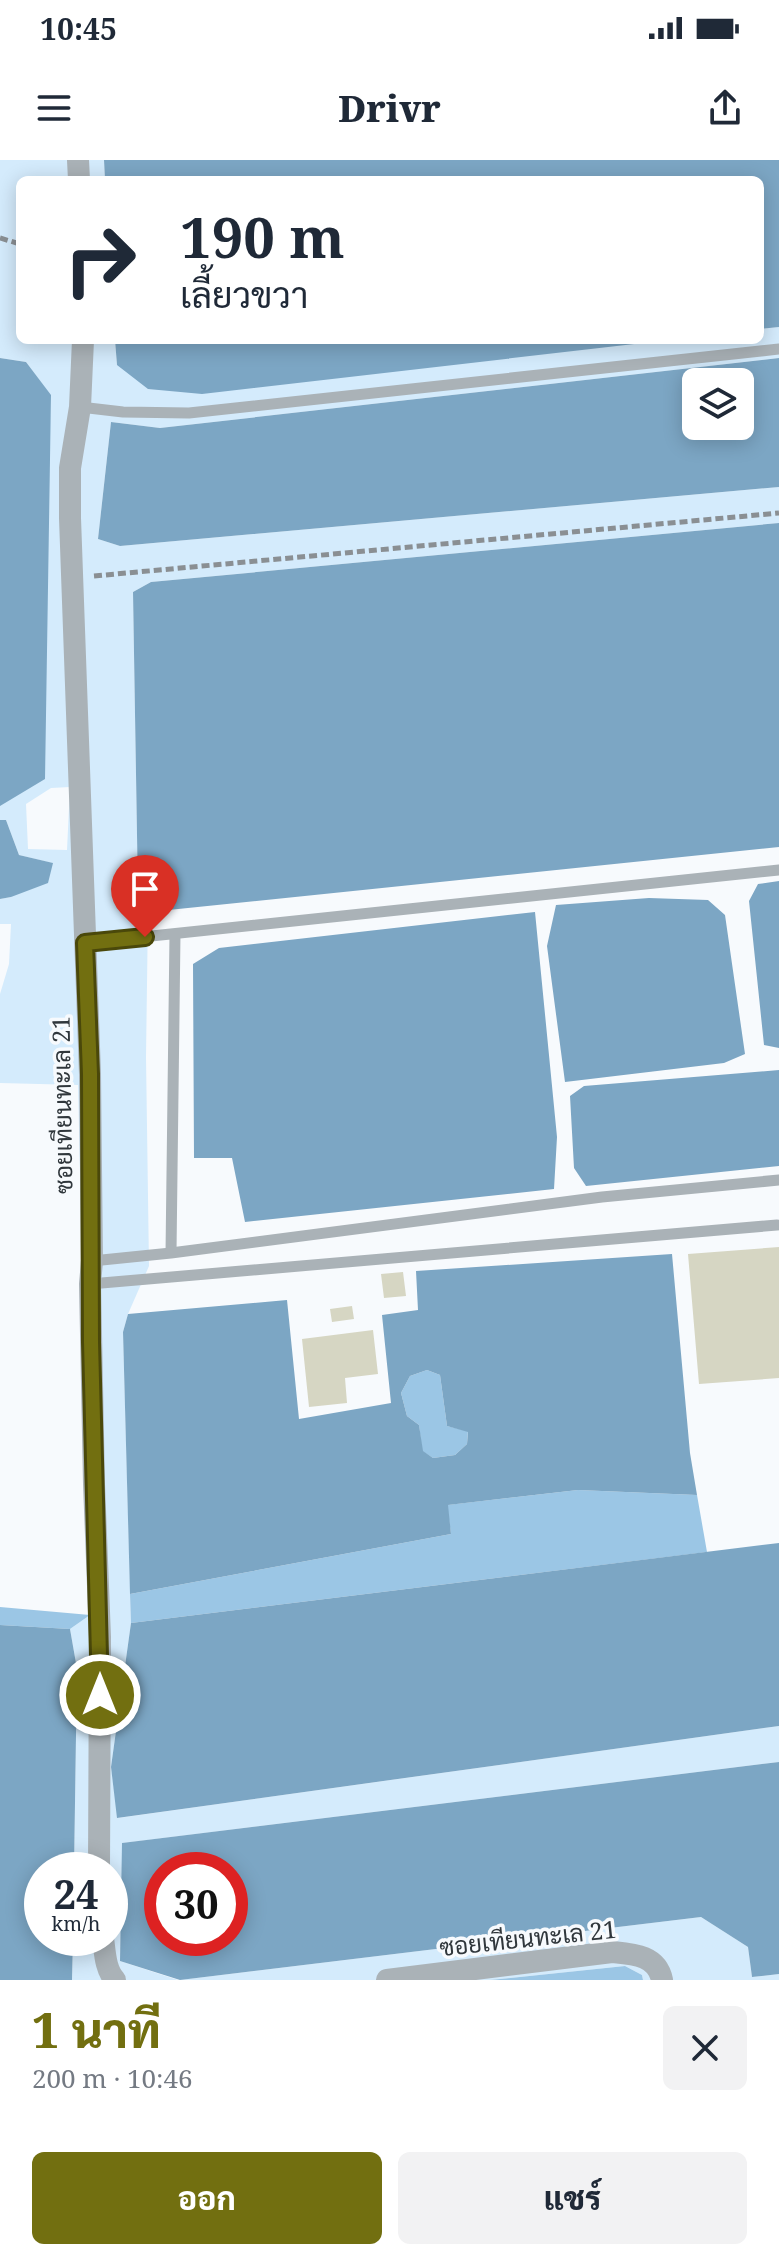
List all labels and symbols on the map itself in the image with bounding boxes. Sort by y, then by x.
pin [111,855,179,937]
street label: ซอยเทียนทะเล 21 [43,1016,80,1194]
position arrow [58,1653,142,1737]
speed limit sign: 30 [144,1852,248,1956]
street label: ซอยเทียนทะเล 21 [438,1912,618,1963]

